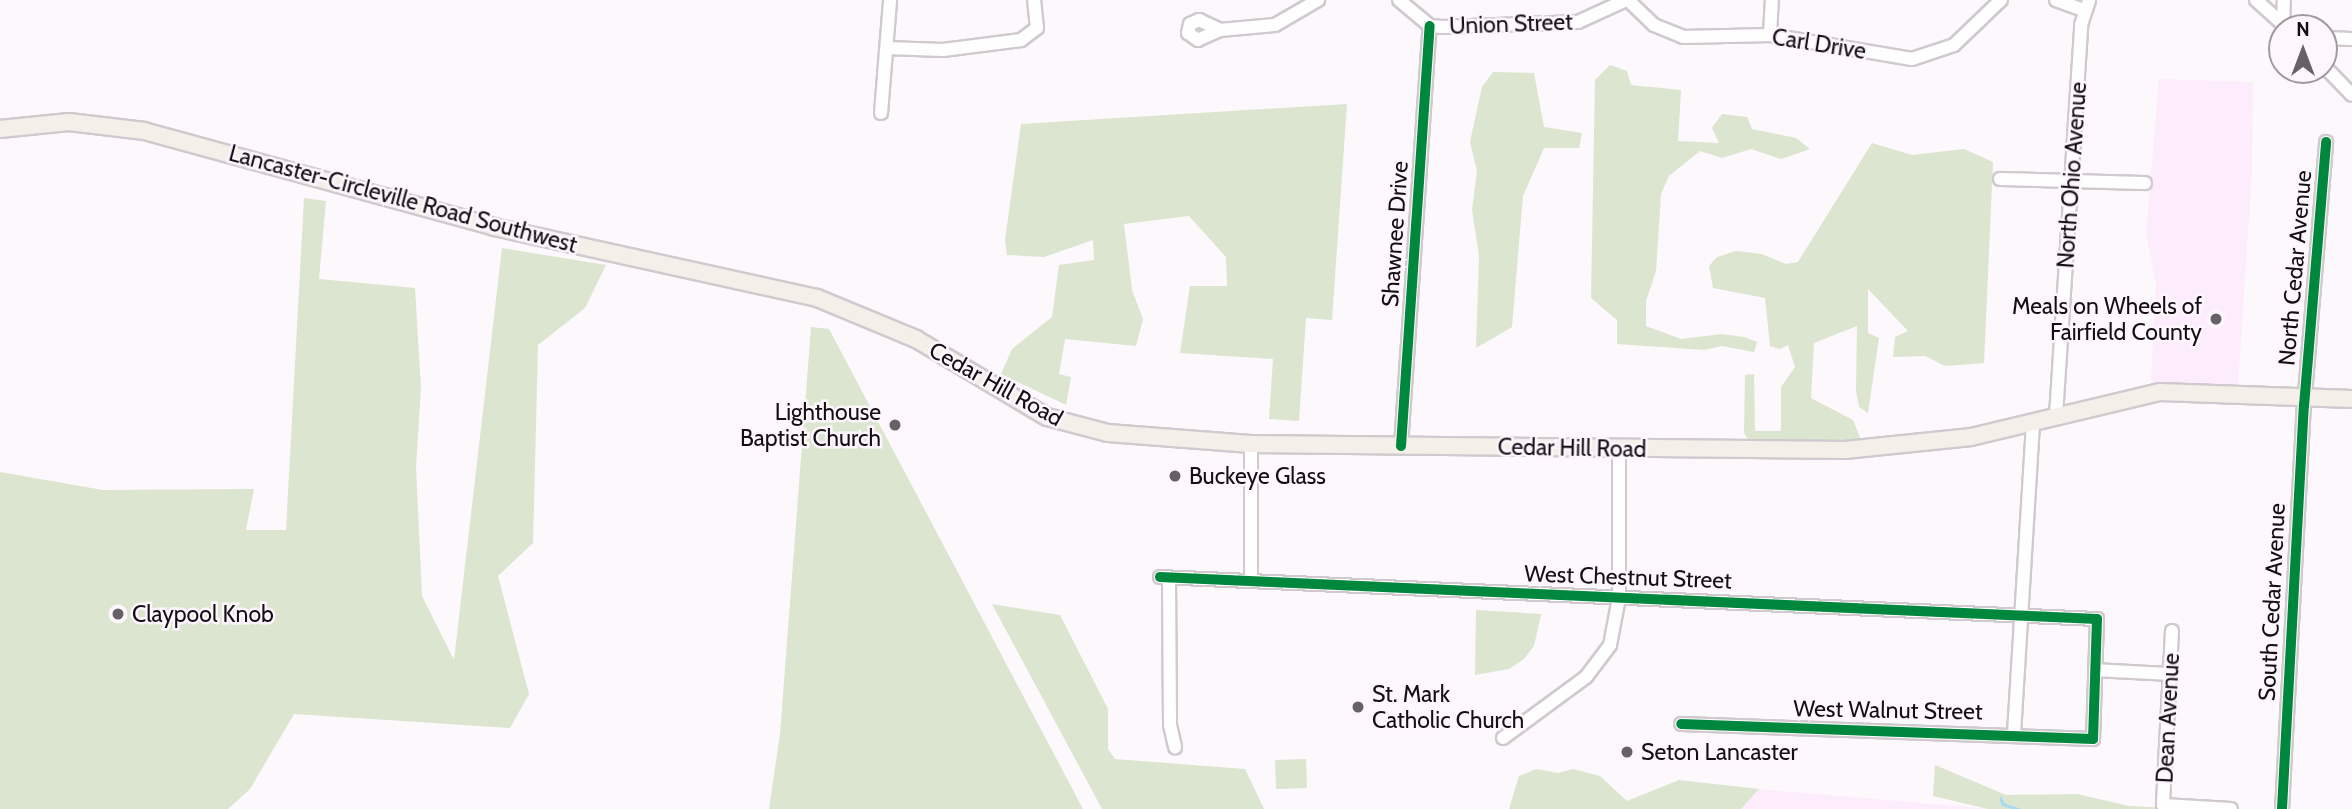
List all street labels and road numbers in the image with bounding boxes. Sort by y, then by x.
street label: Union Street [1449,8,1573,40]
street label: Carl Drive [1770,23,1868,65]
street label: North Ohio Avenue [2052,81,2092,269]
street label: Lancaster-Circleville Road Southwest [226,139,580,259]
street label: Shawnee Drive [1376,160,1414,308]
street label: North Cedar Avenue [2273,169,2317,367]
street label: Cedar Hill Road [924,336,1068,432]
street label: Cedar Hill Road [1497,433,1647,463]
street label: South Cedar Avenue [2253,502,2291,702]
street label: West Chestnut Street [1524,560,1732,594]
street label: Dean Avenue [2151,652,2185,784]
street label: West Walnut Street [1793,695,1983,725]

